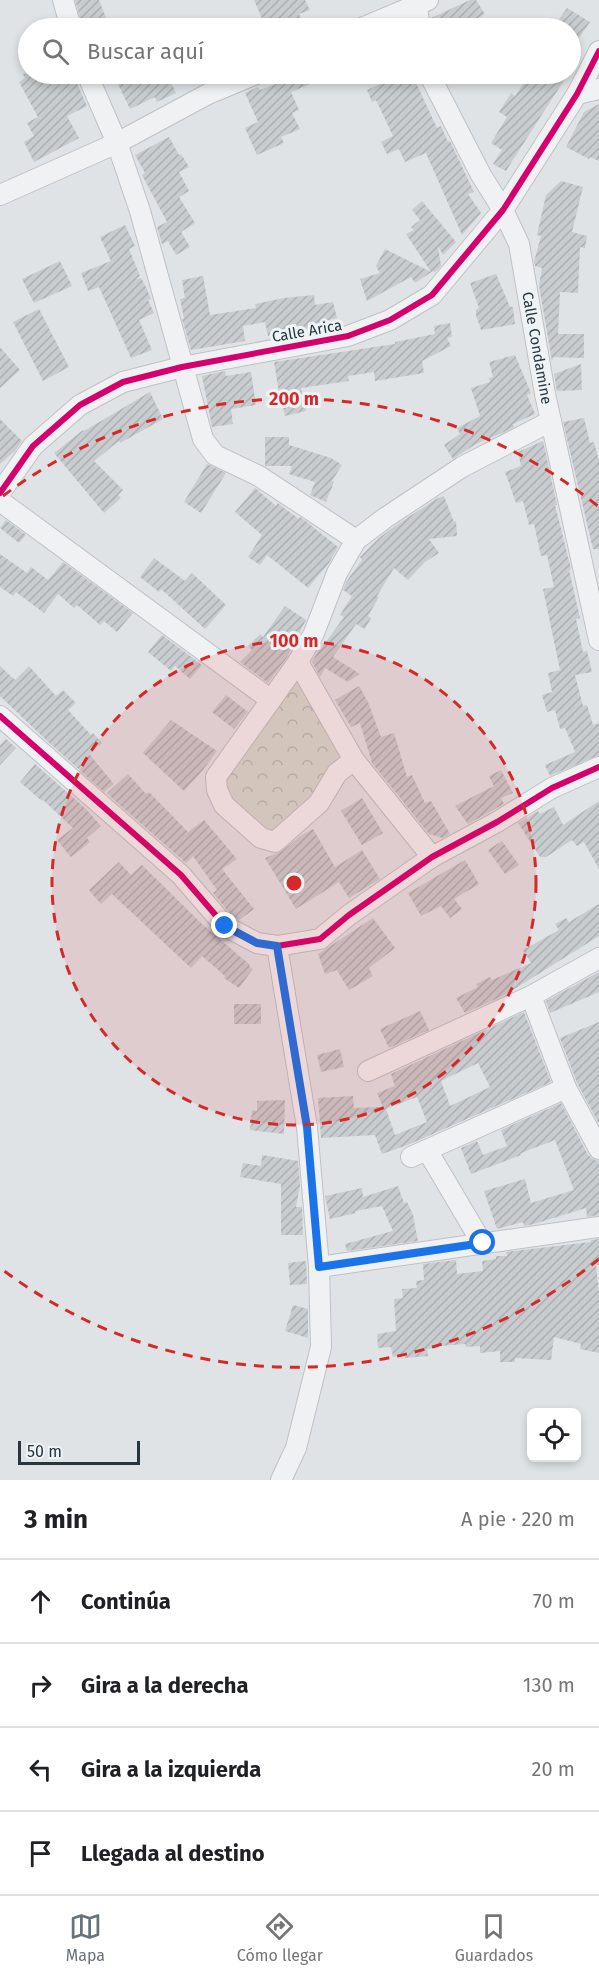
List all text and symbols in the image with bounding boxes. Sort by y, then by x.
search box [18,18,581,84]
icon: search [39,35,72,68]
text: Buscar aquí [87,38,204,65]
street label: Calle Condamine [518,290,556,406]
street label: Calle Arica [271,316,343,346]
text: 200 m [269,388,319,410]
text: 100 m [270,630,318,652]
centre of rings [284,873,304,893]
route end [211,912,237,938]
route start [469,1229,495,1255]
map controls [527,1408,581,1462]
button: locate [527,1408,581,1462]
scale bar [18,1438,140,1466]
text: 50 m [27,1442,62,1461]
text: 3 min [24,1504,88,1535]
text: A pie · 220 m [461,1507,575,1531]
icon: ahead [24,1585,57,1618]
text: Continúa [81,1588,171,1615]
text: 70 m [533,1589,575,1613]
icon: right [24,1669,57,1702]
text: Gira a la derecha [81,1672,249,1699]
text: 130 m [523,1673,575,1697]
icon: left [24,1753,57,1786]
text: Gira a la izquierda [81,1756,261,1783]
text: 20 m [532,1757,575,1781]
icon: arrive [24,1837,57,1870]
text: Llegada al destino [81,1840,265,1867]
tab: Mapa [66,1910,105,1965]
tab: Cómo llegar [237,1910,323,1965]
tab: Guardados [455,1910,533,1965]

